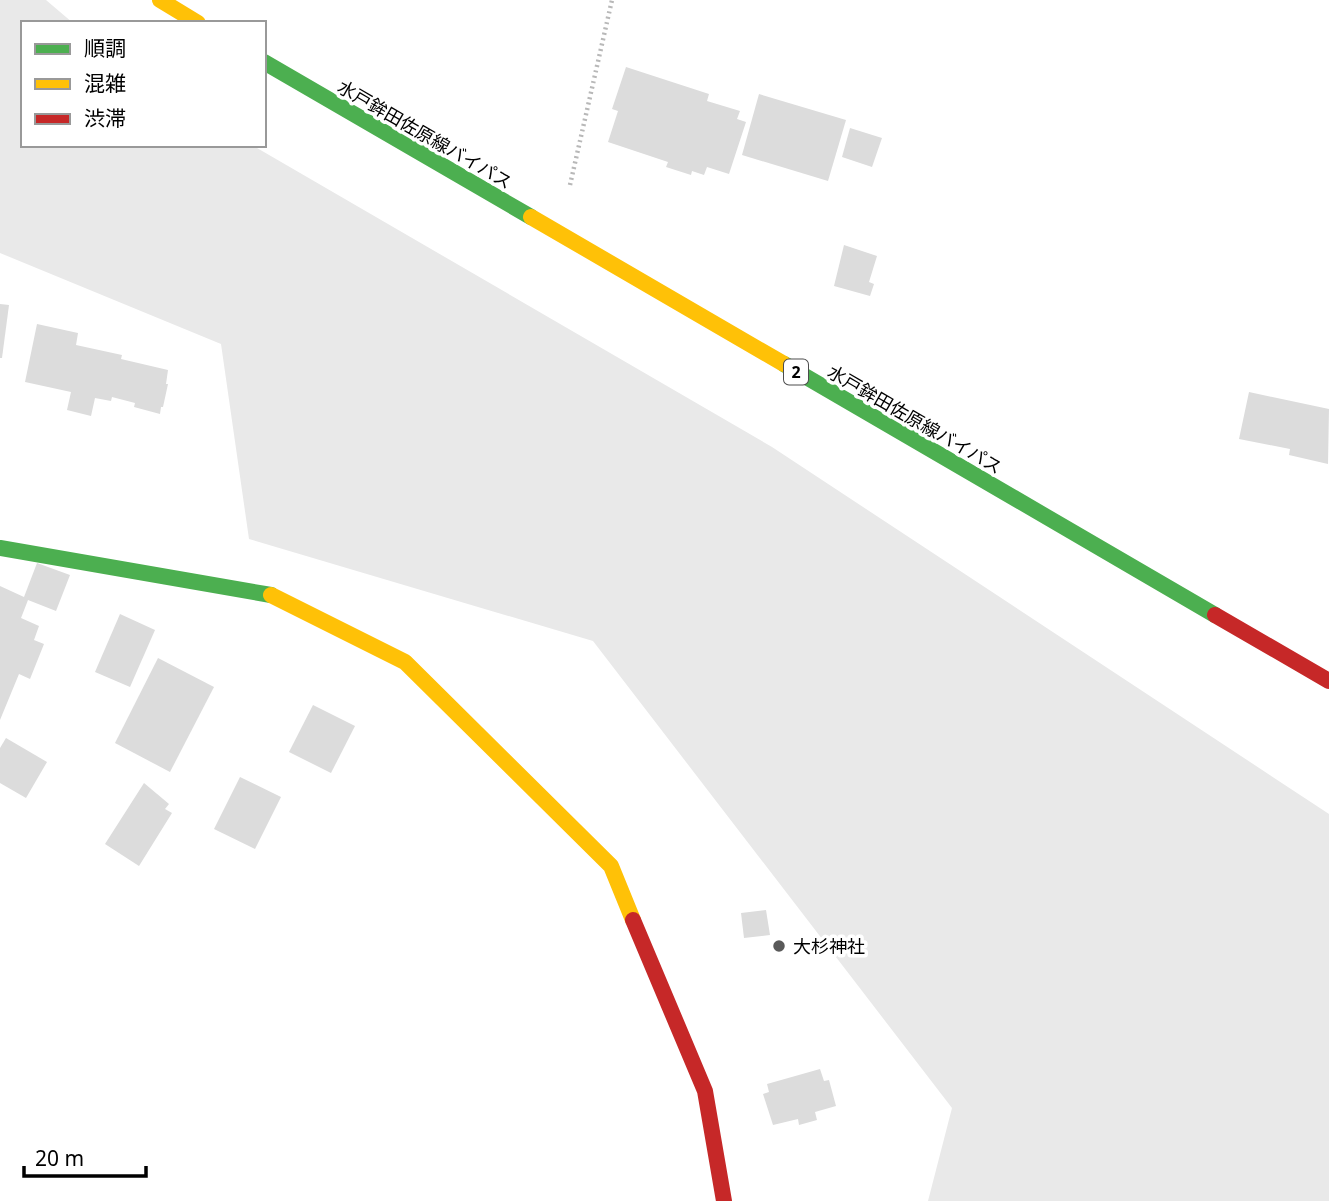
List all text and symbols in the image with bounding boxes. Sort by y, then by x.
legend [21,21,266,147]
text: 順調 [84,34,126,62]
text: 混雑 [84,69,126,97]
street label: 水戸鉾田佐原線バイパス [333,74,517,194]
text: 渋滞 [84,104,126,132]
street label: 水戸鉾田佐原線バイパス [823,359,1007,479]
road number: 2 [784,360,808,384]
place label: 大杉神社 [793,934,865,958]
marker: 大杉神社 [771,938,787,954]
scale bar [24,1134,147,1178]
text: 20 m [35,1144,84,1172]

